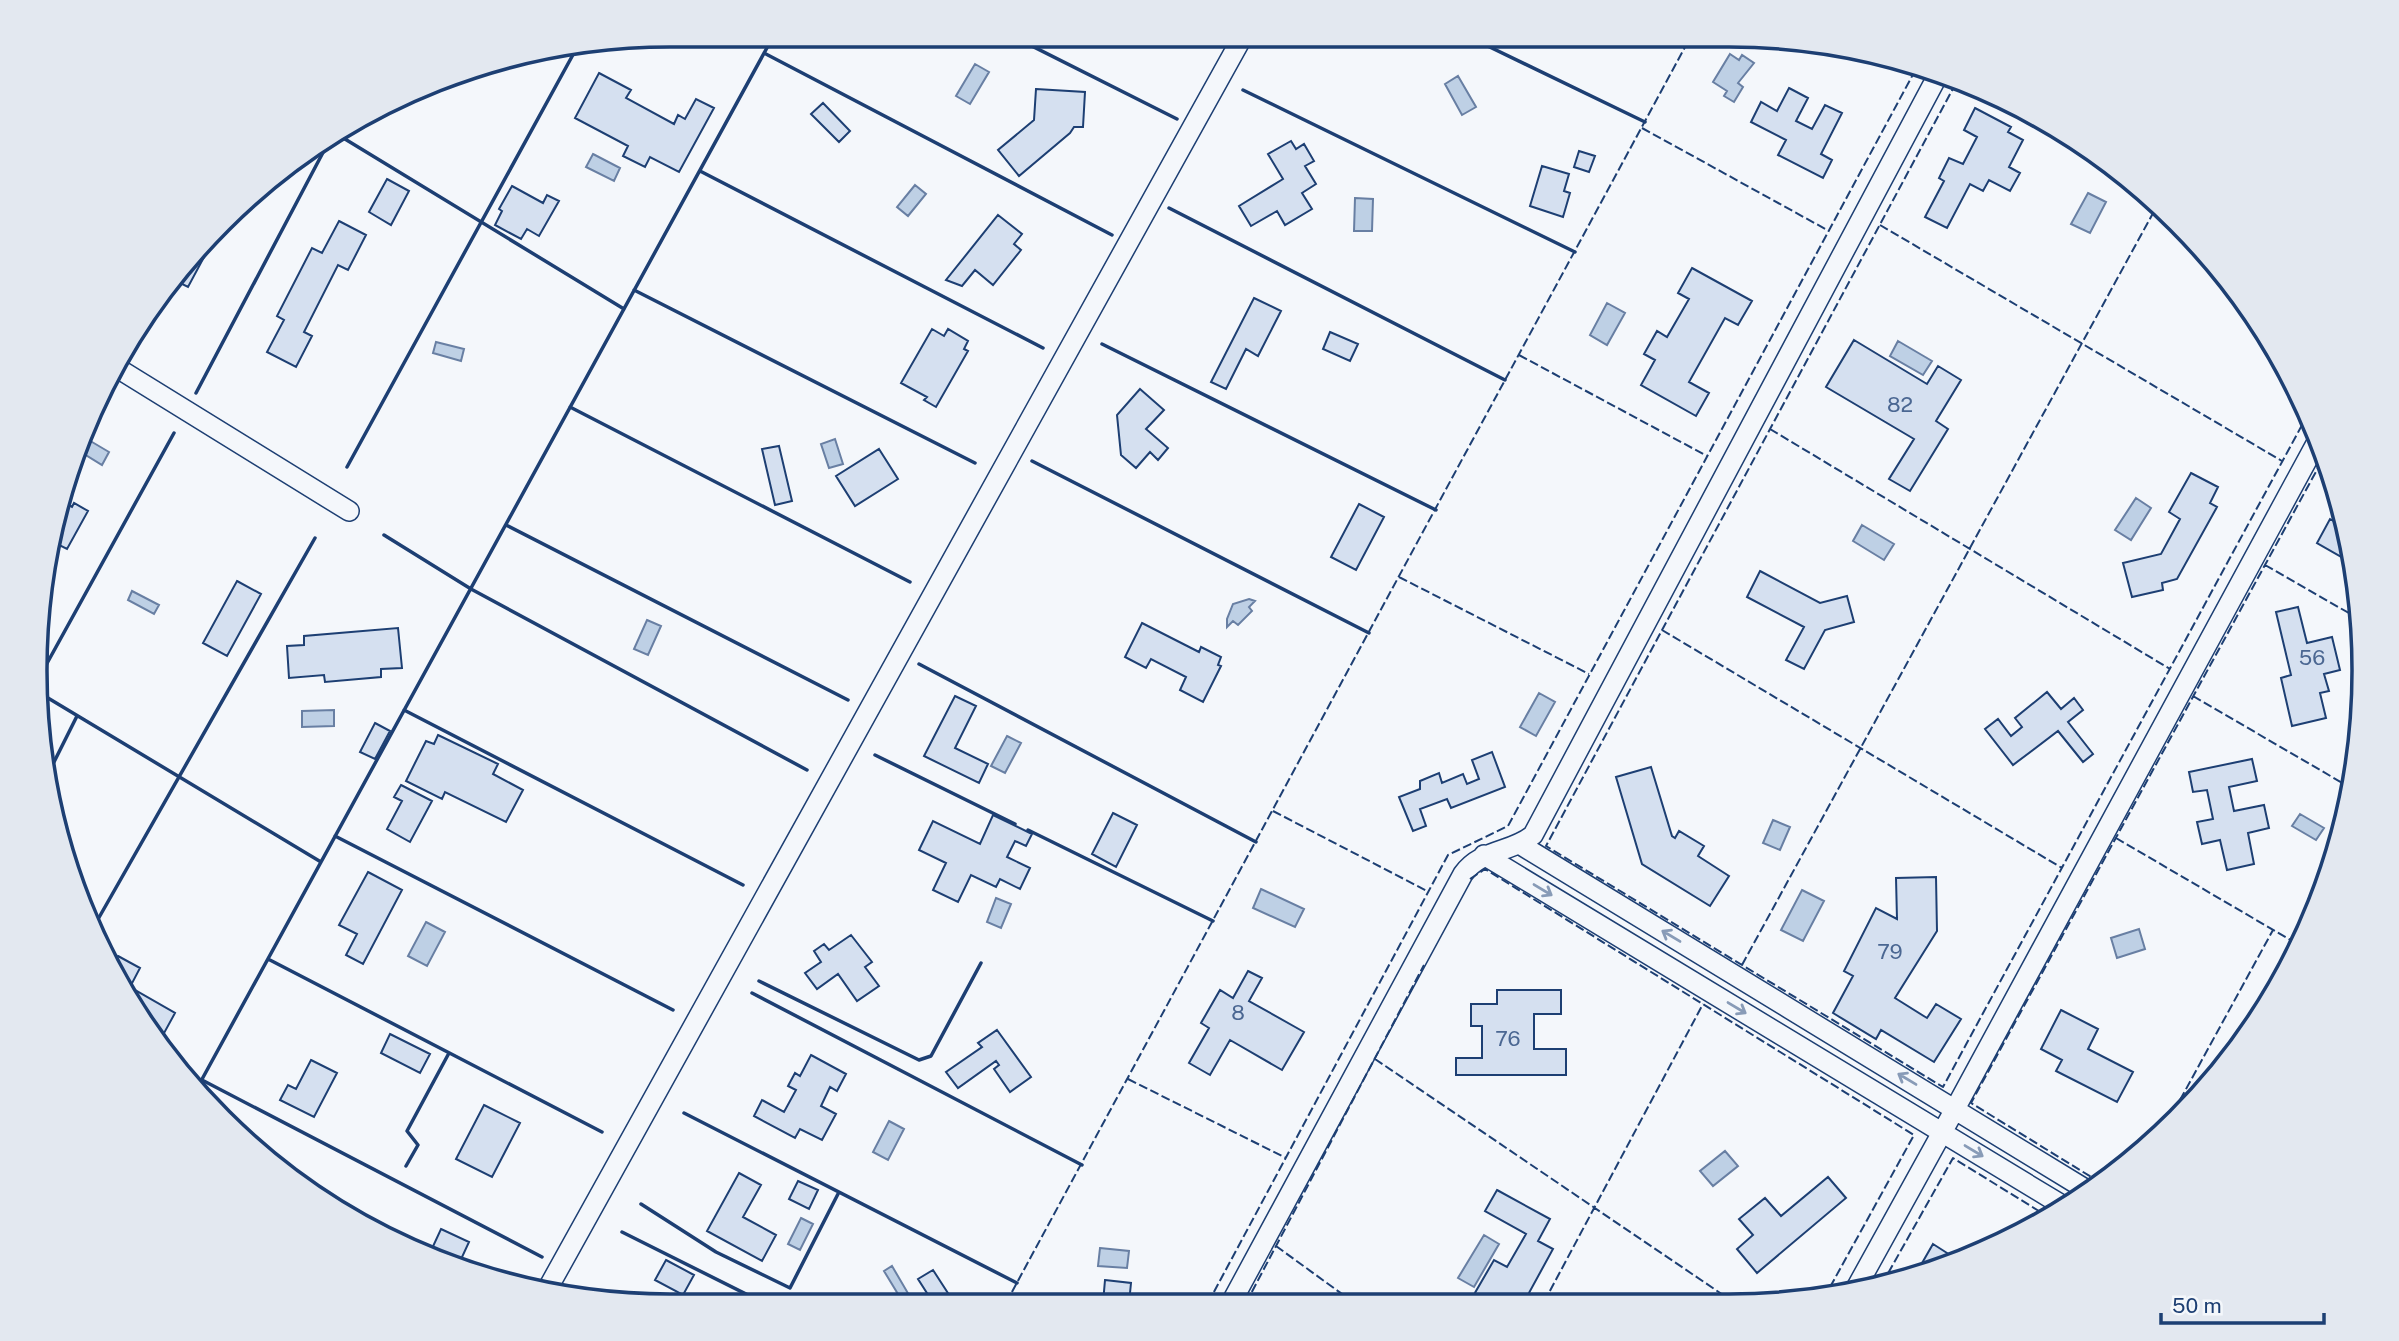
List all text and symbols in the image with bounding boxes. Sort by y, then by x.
house number: 82 [1887,392,1913,417]
house number: 56 [2299,645,2325,670]
one-way arrow [1532,883,1552,897]
one-way arrow [1661,928,1681,942]
house number: 79 [1877,939,1903,964]
house number: 8 [1231,1000,1245,1025]
one-way arrow [1727,1001,1747,1015]
house number: 76 [1495,1026,1521,1051]
one-way arrow [1897,1072,1917,1086]
one-way arrow [1963,1145,1983,1159]
scale bar [2161,1282,2324,1326]
text: 50 m [2172,1293,2222,1318]

